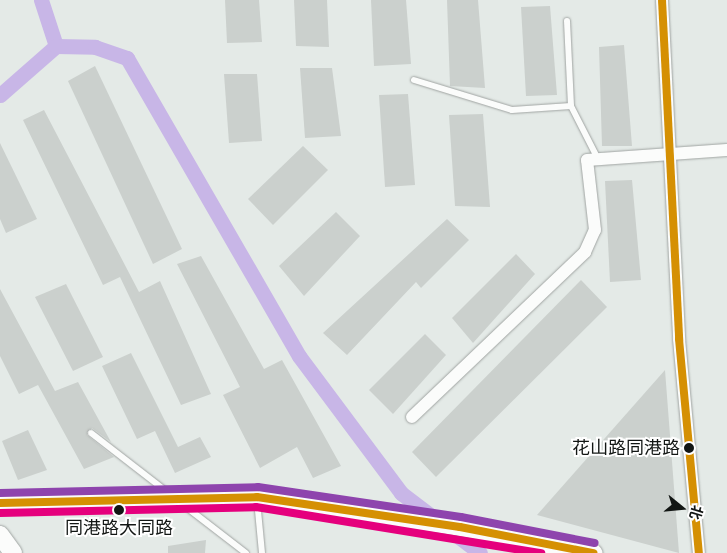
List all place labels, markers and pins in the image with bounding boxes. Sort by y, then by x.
place label: 花山路同港路 [572,437,680,459]
marker: 花山路同港路 [684,443,694,453]
marker: 同港路大同路 [114,505,124,515]
place label: 同港路大同路 [65,517,173,539]

